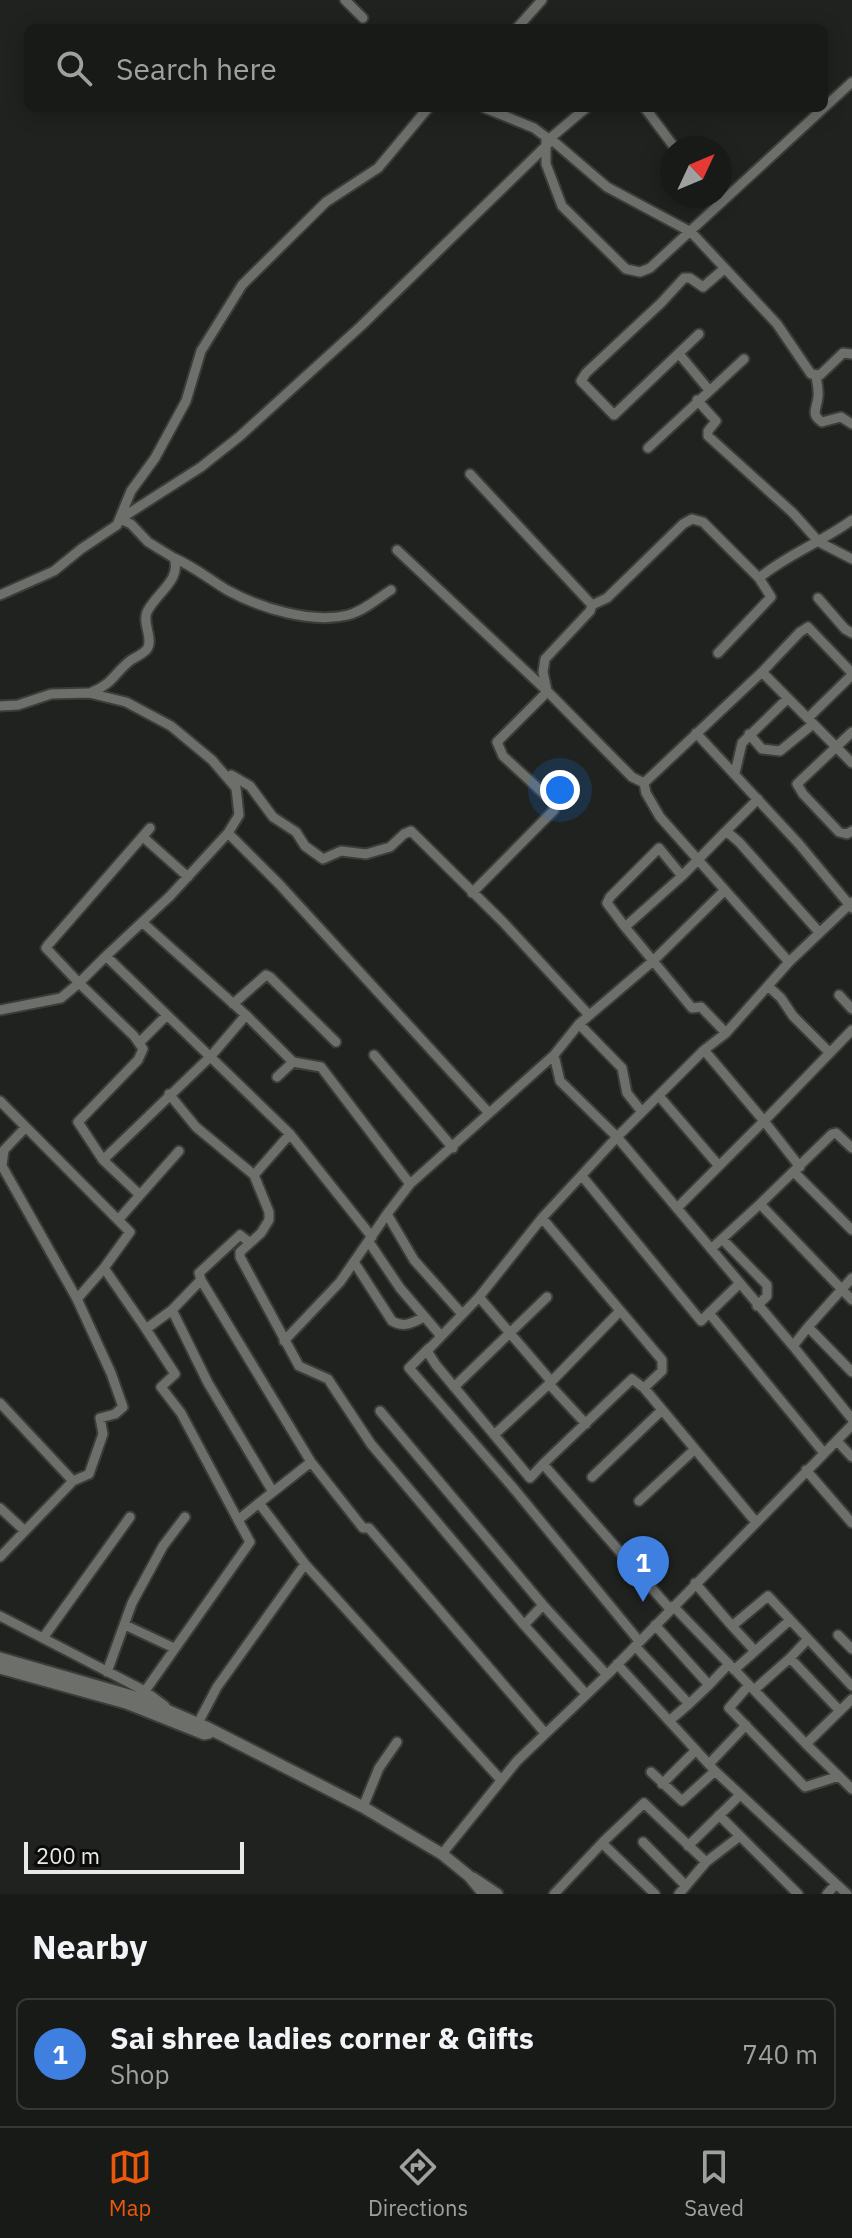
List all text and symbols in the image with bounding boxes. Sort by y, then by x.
search box [24,24,828,112]
icon: search [52,46,96,90]
text: Search here [116,49,277,88]
north arrow [660,136,732,208]
your location [540,770,580,810]
pin: 1 [617,1536,669,1602]
scale bar [24,1838,244,1874]
text: 200 m [36,1841,100,1870]
text: Nearby [32,1924,147,1968]
text: Sai shree ladies corner & Gifts [110,2018,534,2057]
text: 1 [52,2037,68,2071]
text: 740 m [742,2037,818,2071]
text: Shop [110,2057,170,2091]
tab: Map [108,2145,152,2222]
tab: Directions [368,2145,468,2222]
tab: Saved [684,2145,744,2222]

